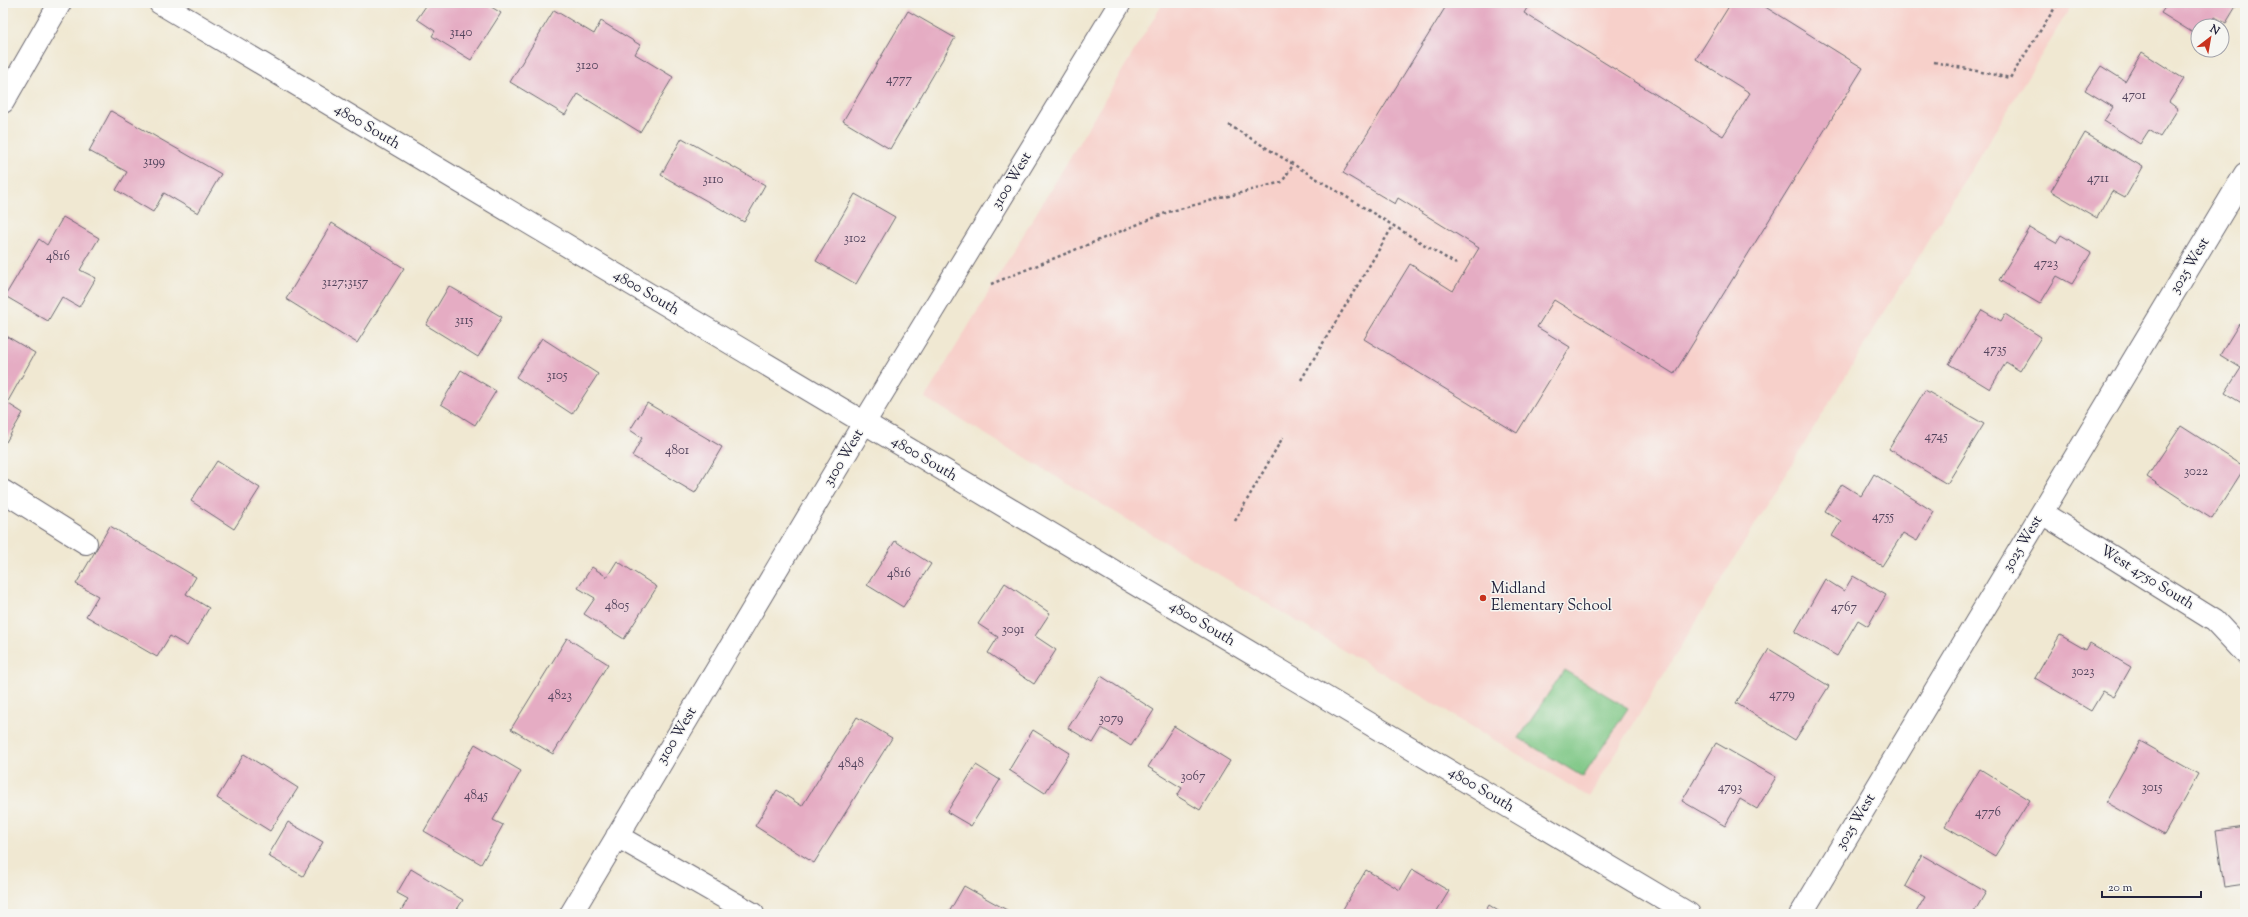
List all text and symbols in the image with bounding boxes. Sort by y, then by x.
north arrow [2190,18,2230,58]
text: N [2206,21,2223,40]
house number: 3140 [450,24,473,42]
house number: 3120 [576,57,598,75]
house number: 4777 [886,71,913,89]
house number: 4701 [2122,87,2147,105]
street label: 4800 South [330,99,404,155]
street label: 3100 West [987,148,1037,214]
house number: 3199 [143,153,165,171]
house number: 4711 [2087,170,2110,188]
house number: 3110 [703,171,724,189]
house number: 3102 [844,230,866,248]
street label: 3025 West [2165,234,2215,298]
house number: 4816 [46,248,70,266]
house number: 4723 [2034,255,2058,273]
street label: 4800 South [609,265,683,321]
house number: 3127;3157 [322,274,369,292]
house number: 3115 [455,312,474,330]
house number: 4735 [1984,341,2007,359]
house number: 3105 [547,367,568,385]
street label: 3100 West [819,425,869,491]
house number: 4745 [1924,428,1948,446]
street label: 4800 South [887,431,961,487]
house number: 4801 [665,442,690,460]
house number: 3022 [2184,463,2208,481]
house number: 4755 [1872,508,1895,526]
street label: 3025 West [1998,512,2048,576]
street label: West 4750 South [2096,541,2198,615]
house number: 4816 [887,565,911,583]
place label: Midland Elementary School [1491,579,1612,617]
marker: Midland Elementary School [1478,593,1488,603]
street label: 4800 South [1165,596,1239,652]
house number: 4805 [605,597,630,615]
house number: 4767 [1831,599,1858,617]
house number: 3091 [1002,621,1025,639]
house number: 3023 [2071,663,2095,681]
house number: 4779 [1769,686,1795,704]
house number: 4823 [548,687,572,705]
street label: 3100 West [652,703,702,769]
house number: 3079 [1099,710,1123,728]
house number: 4848 [838,755,864,773]
street label: 4800 South [1444,762,1518,818]
house number: 3067 [1181,768,1206,786]
house number: 4793 [1718,779,1742,797]
house number: 3015 [2142,779,2163,797]
house number: 4845 [464,787,489,805]
street label: 3025 West [1831,790,1881,854]
house number: 4776 [1975,804,2001,822]
scale bar [2102,873,2201,899]
text: 20 m [2108,879,2133,897]

